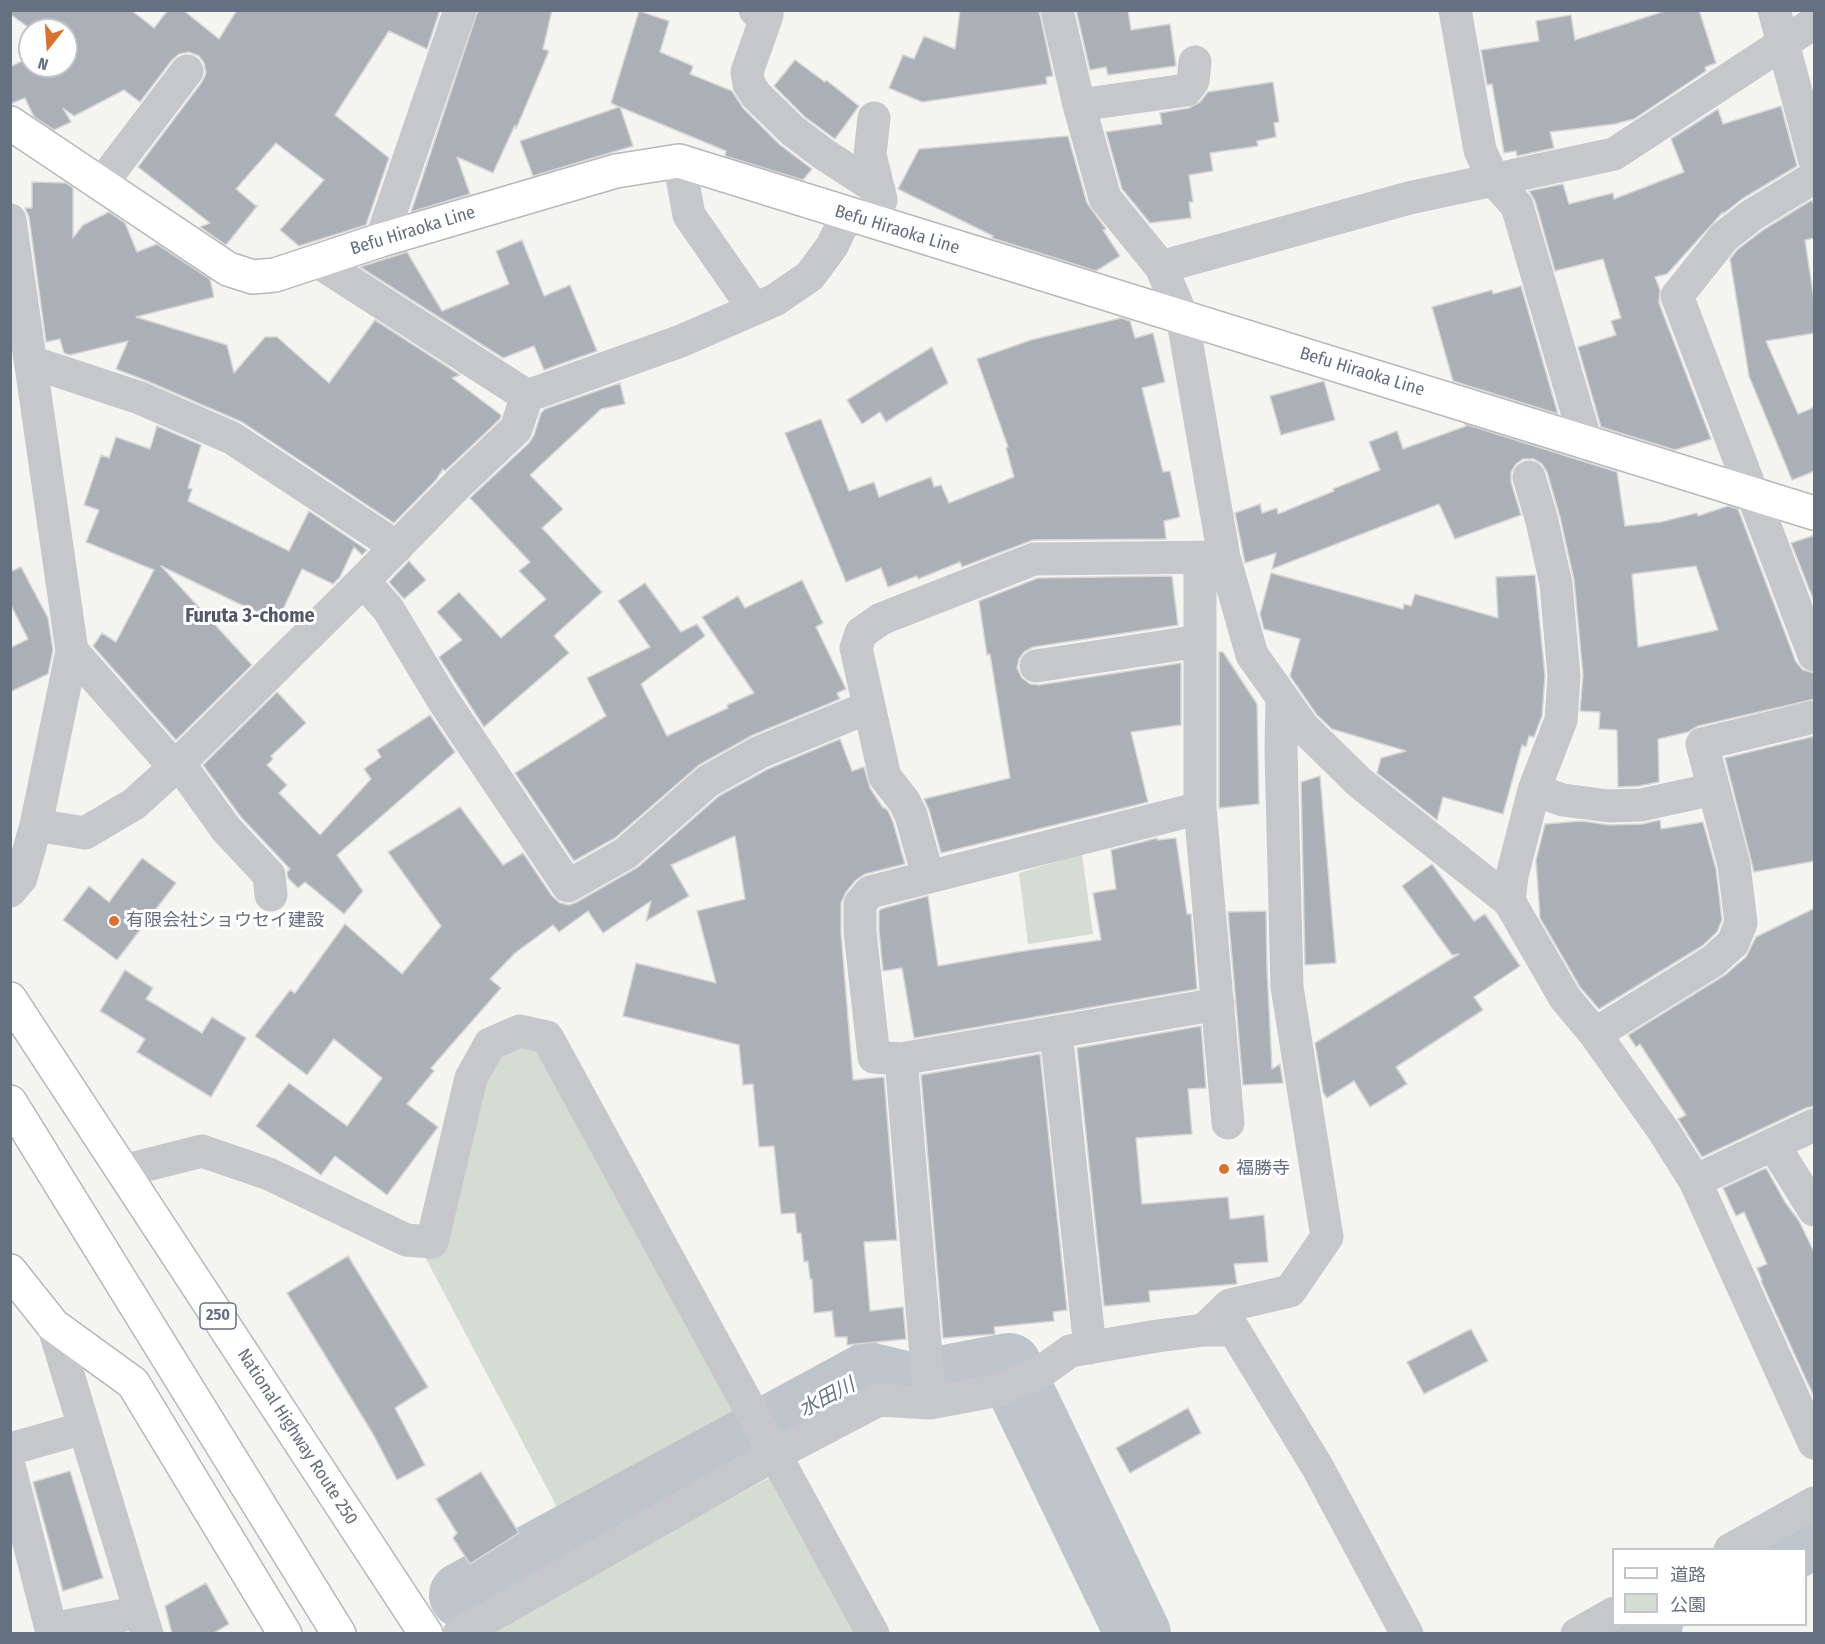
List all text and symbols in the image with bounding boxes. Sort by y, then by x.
north arrow [18,18,78,78]
text: N [36,53,51,74]
street label: Befu Hiraoka Line [832,201,962,259]
street label: Befu Hiraoka Line [348,202,478,260]
street label: Befu Hiraoka Line [1297,343,1427,401]
district label: Furuta 3-chome [185,604,315,628]
place label: 有限会社ショウセイ建設 [126,910,324,932]
marker: 有限会社ショウセイ建設 [107,914,121,928]
place label: 福勝寺 [1236,1158,1290,1180]
marker: 福勝寺 [1217,1162,1231,1176]
road number: 250 [200,1303,236,1329]
street label: National Highway Route 250 [232,1345,362,1529]
water label: 水田川 [795,1373,859,1423]
legend [1612,1548,1807,1626]
text: 道路 [1670,1564,1706,1586]
text: 公園 [1670,1594,1706,1616]

